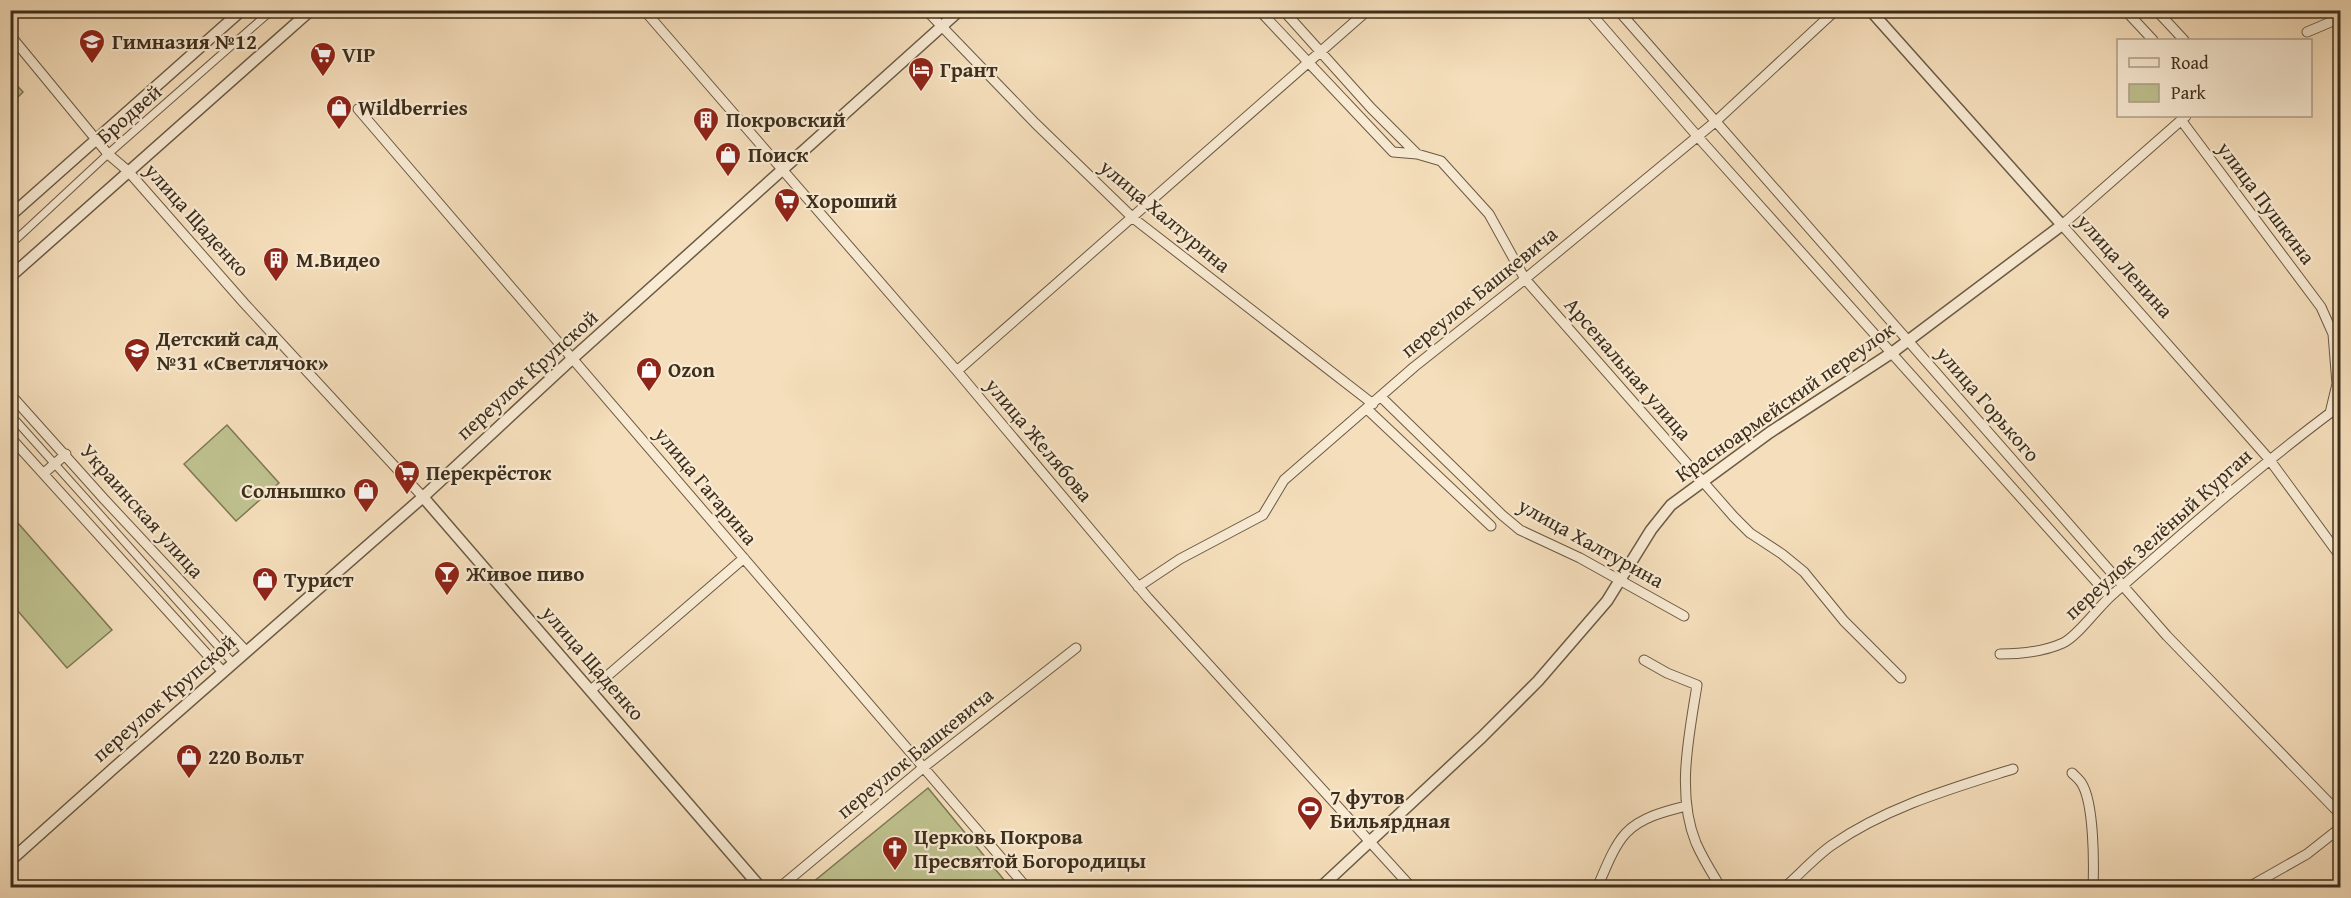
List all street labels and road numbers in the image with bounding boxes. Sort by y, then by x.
street label: Бродвей [89,76,168,151]
street label: улица Пушкина [2209,134,2323,271]
street label: улица Халтурина [1092,151,1238,280]
street label: улица Щаденко [137,155,257,284]
street label: улица Ленина [2069,206,2181,325]
street label: переулок Башкевича [1394,218,1564,365]
street label: Арсенальная улица [1557,290,1699,447]
street label: переулок Крупской [449,302,605,447]
street label: Красноармейский переулок [1669,314,1901,489]
street label: улица Горького [1929,338,2048,468]
street label: улица Желябова [977,370,1101,509]
street label: улица Гагарина [647,419,765,552]
street label: Украинская улица [73,436,211,585]
street label: переулок Зелёный Курган [2057,441,2259,627]
street label: улица Халтурина [1512,489,1670,596]
street label: улица Щаденко [534,597,652,727]
street label: переулок Крупской [85,626,242,769]
street label: переулок Башкевича [830,679,1000,826]

